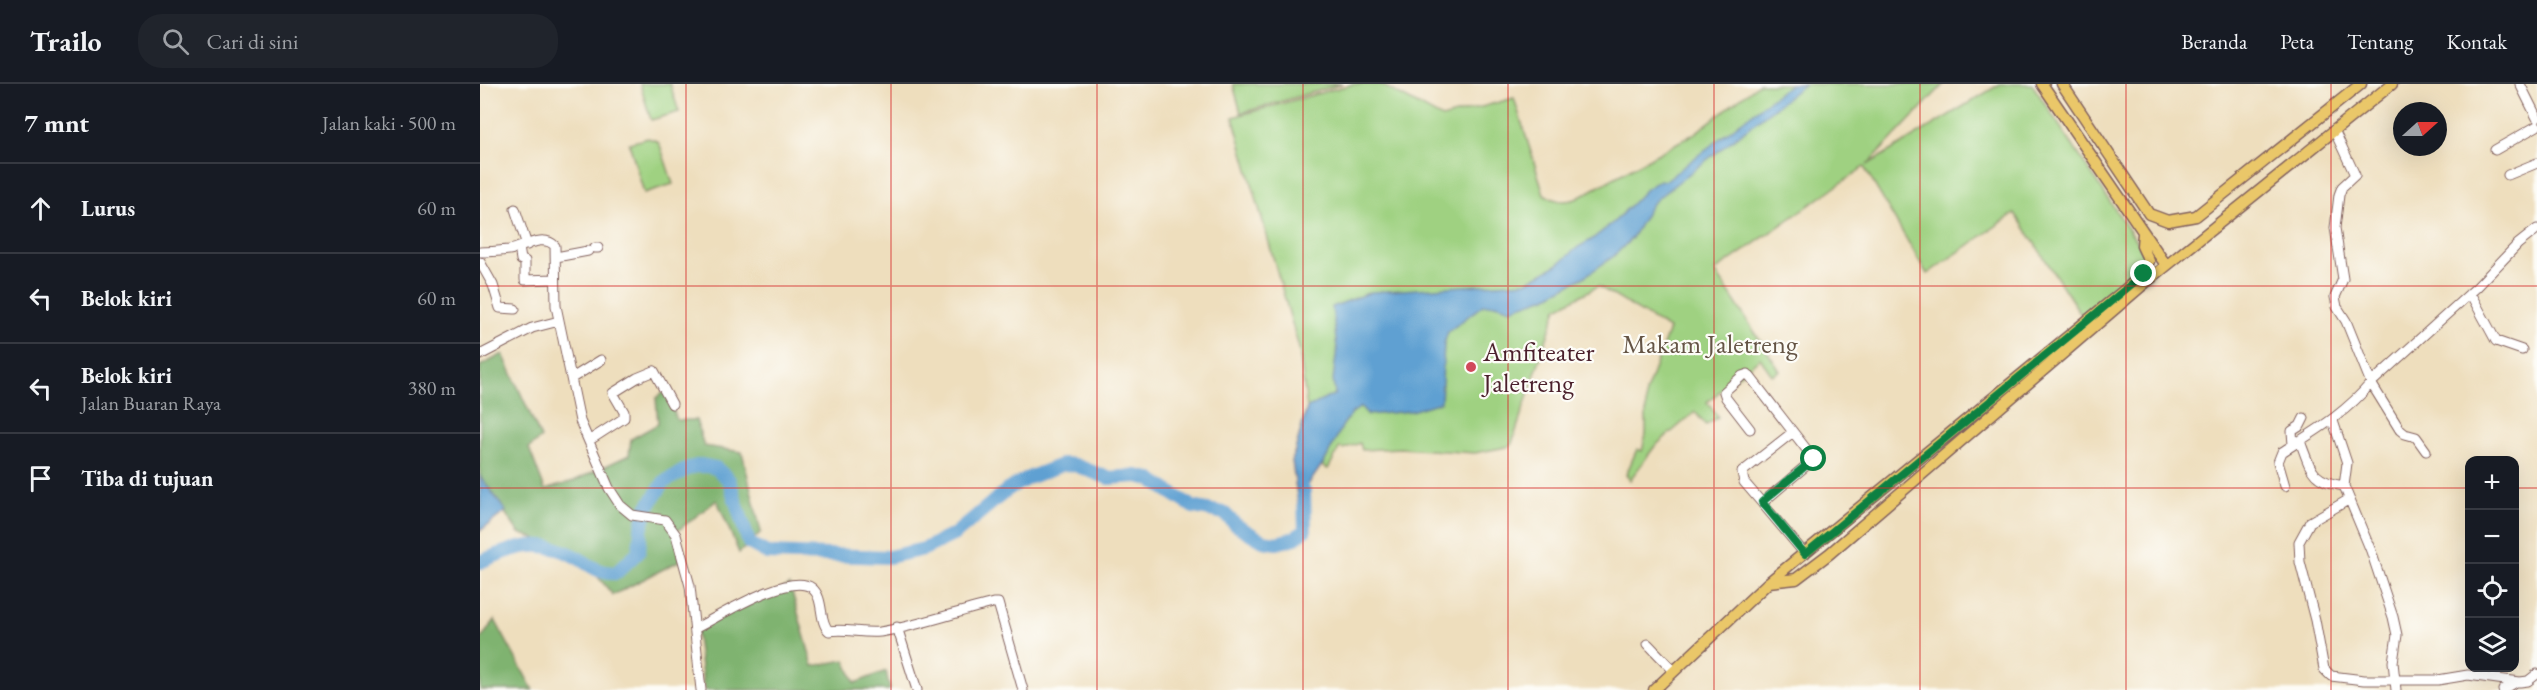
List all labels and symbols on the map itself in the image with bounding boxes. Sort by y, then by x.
north arrow [2393,102,2447,156]
route end [2130,260,2156,286]
park label: Makam Jaletreng [1622,326,1798,361]
place label: Amfiteater Jaletreng [1481,334,1594,400]
marker: Amfiteater Jaletreng [1464,360,1478,374]
route start [1800,445,1826,471]

